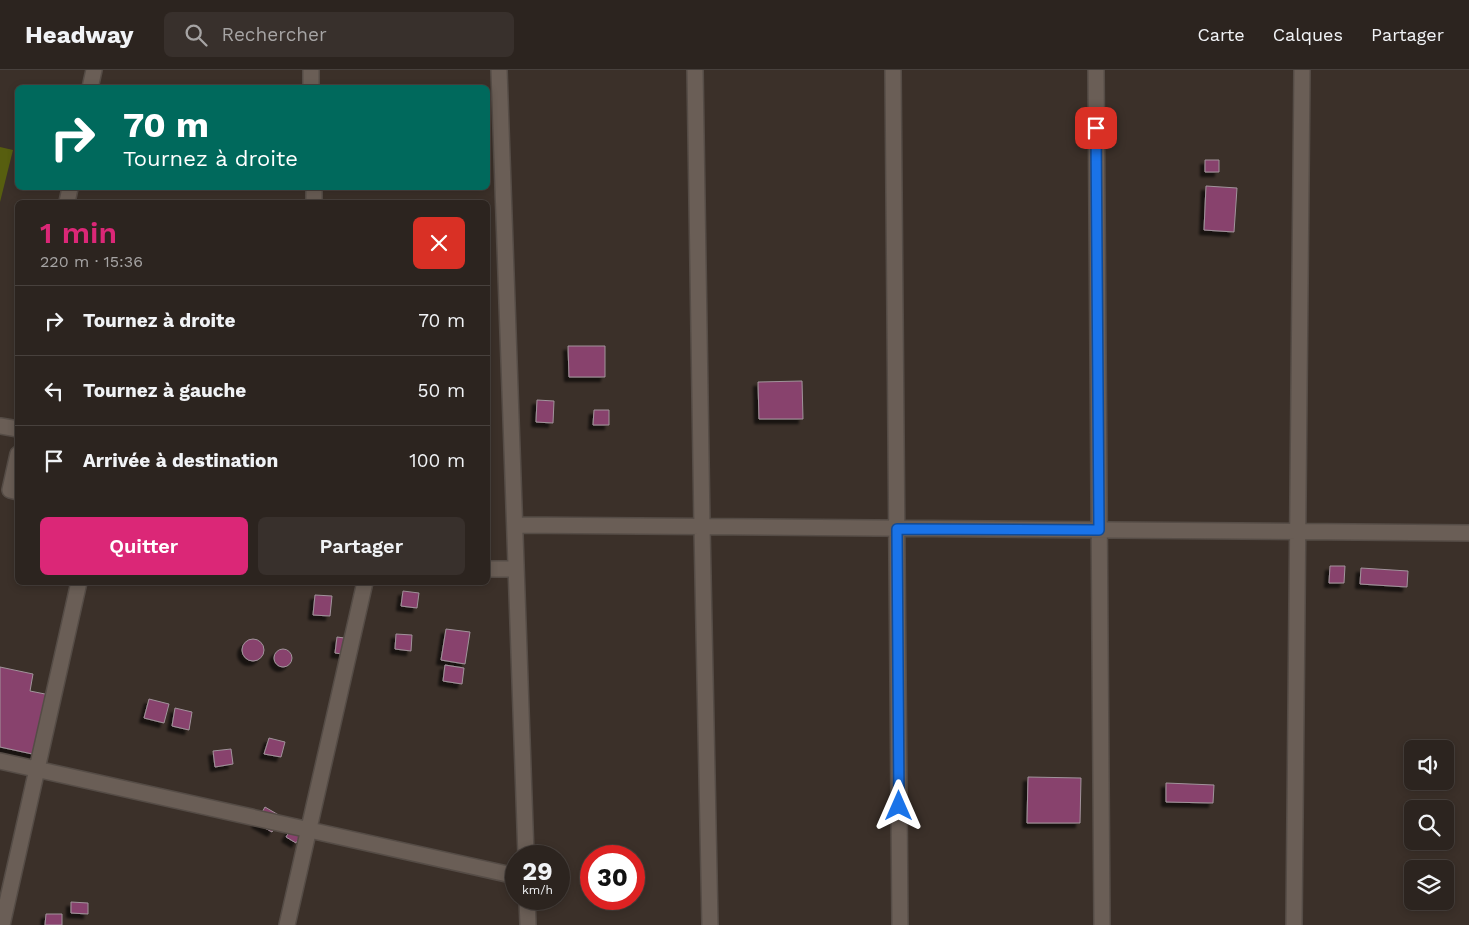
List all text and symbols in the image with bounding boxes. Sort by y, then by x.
search box [164,12,514,57]
text: Headway [25,21,134,49]
icon: search [182,21,210,49]
text: Rechercher [222,23,327,46]
text: Carte [1197,24,1245,45]
text: Calques [1273,24,1343,45]
text: Partager [1371,24,1444,45]
text: 70 m [123,104,209,146]
icon: right [40,105,105,170]
pin [1075,107,1117,149]
icon: arrive [1082,114,1110,142]
text: Tournez à droite [123,146,298,171]
text: 1 min [40,215,117,250]
button: close [413,217,465,269]
text: 220 m · 15:36 [40,252,143,271]
icon: right [40,307,68,335]
text: Tournez à droite [83,309,235,332]
text: 70 m [418,309,465,332]
icon: left [40,377,68,405]
text: Tournez à gauche [83,379,246,402]
text: 50 m [418,379,465,402]
icon: arrive [40,447,68,475]
text: Arrivée à destination [83,449,278,472]
text: 100 m [409,449,465,472]
button: Quitter [40,517,248,575]
button: Partager [258,517,465,575]
map controls [1404,740,1454,910]
button: sound [1404,740,1454,790]
position arrow [872,779,924,831]
button: search [1404,800,1454,850]
speed limit sign: 30 [580,845,645,910]
text: 29 [522,857,553,886]
button: layers [1404,860,1454,910]
text: km/h [522,883,553,897]

